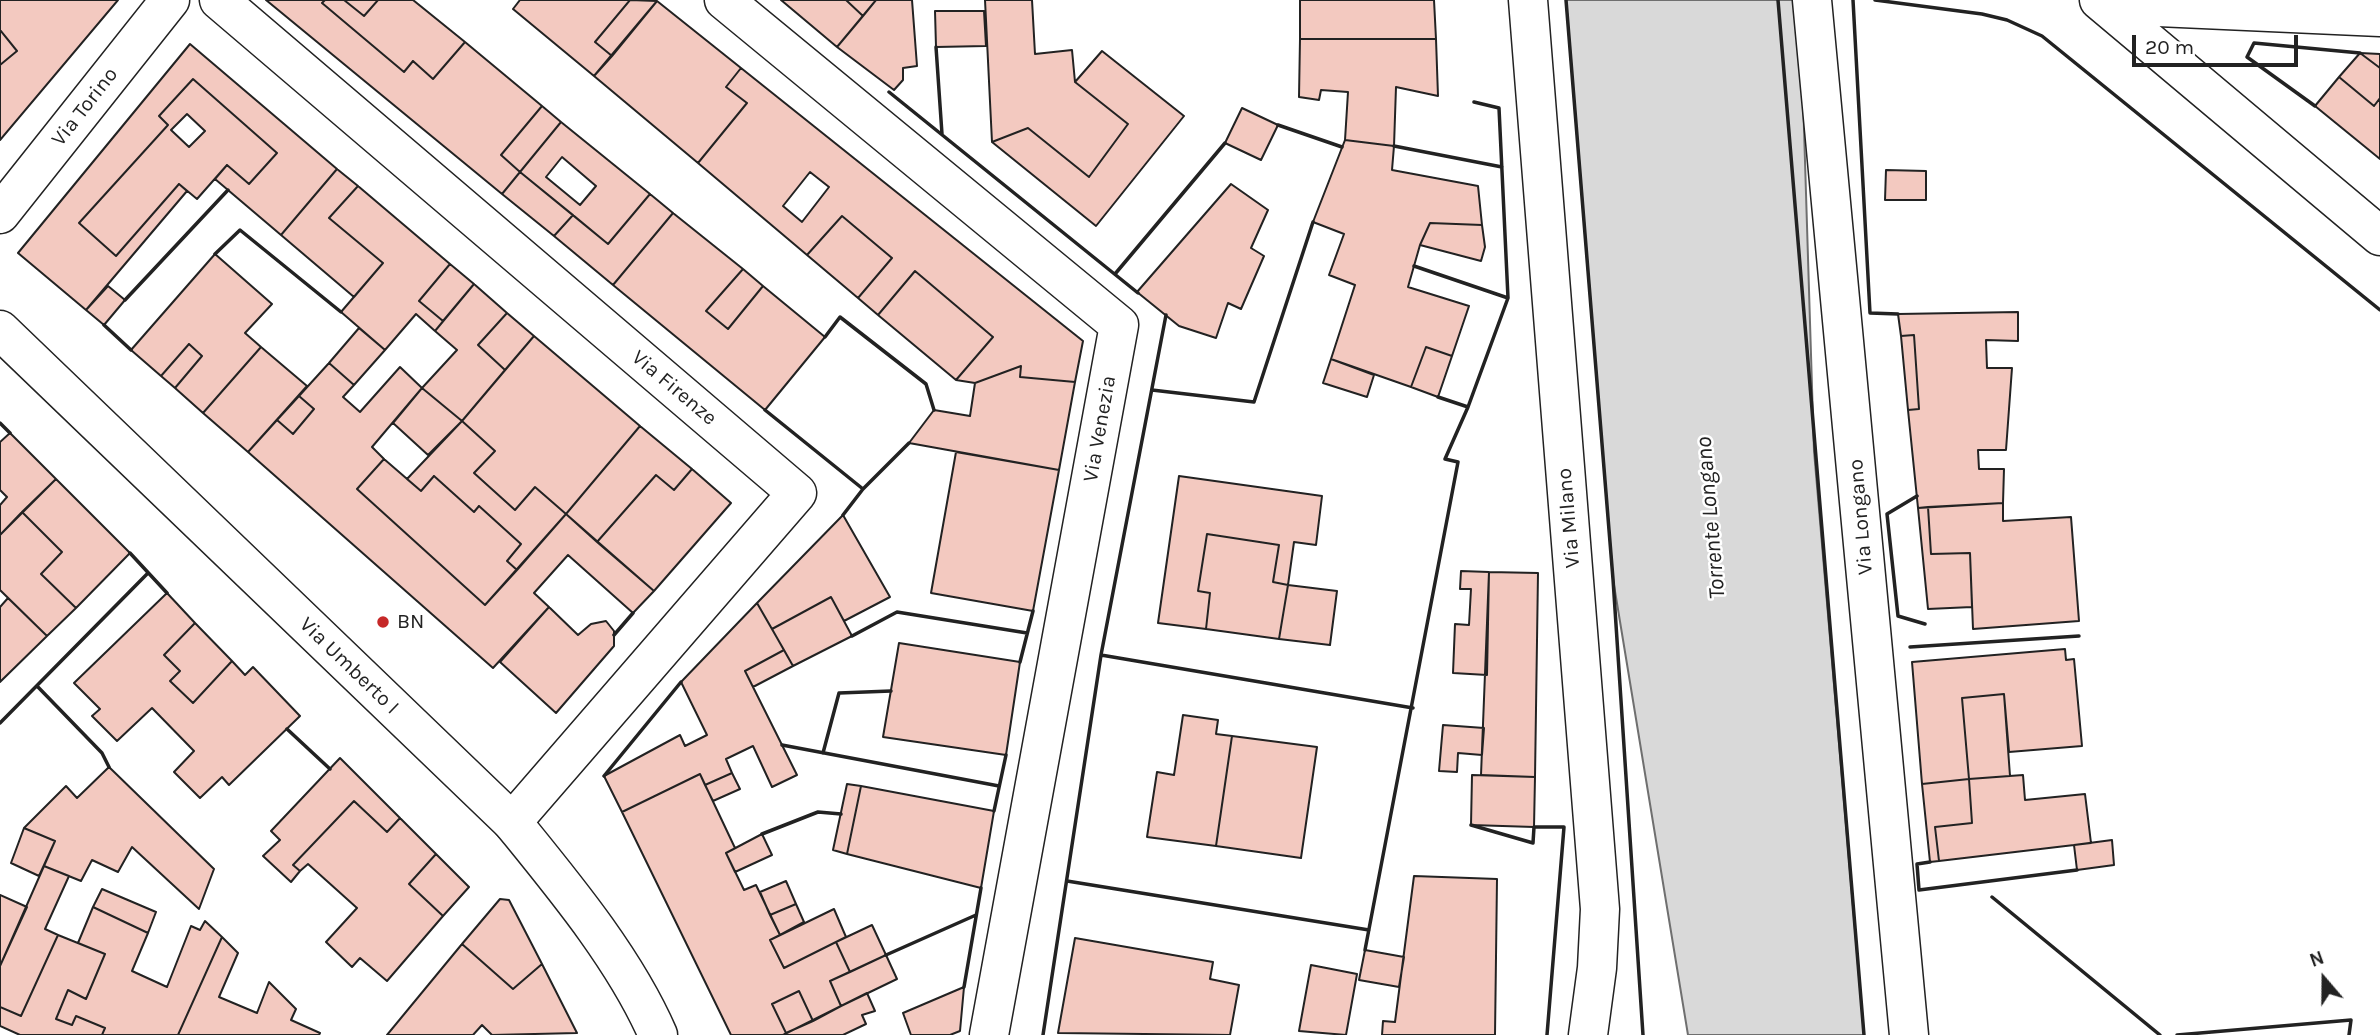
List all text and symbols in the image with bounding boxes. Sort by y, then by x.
scale bar [2135,21,2301,65]
text: 20 m [2145,35,2194,59]
street label: Via Torino [46,63,124,151]
street label: Via Firenze [626,345,722,431]
street label: Via Venezia [1078,374,1122,484]
water label: Torrente Longano [1690,436,1732,600]
street label: Via Longano [1843,458,1879,576]
street label: Via Milano [1552,467,1586,569]
place label: BN [397,609,424,635]
street label: Via Umberto I [294,612,404,720]
marker: BN [375,614,391,630]
north arrow [2289,944,2359,1014]
text: N [2307,947,2327,972]

